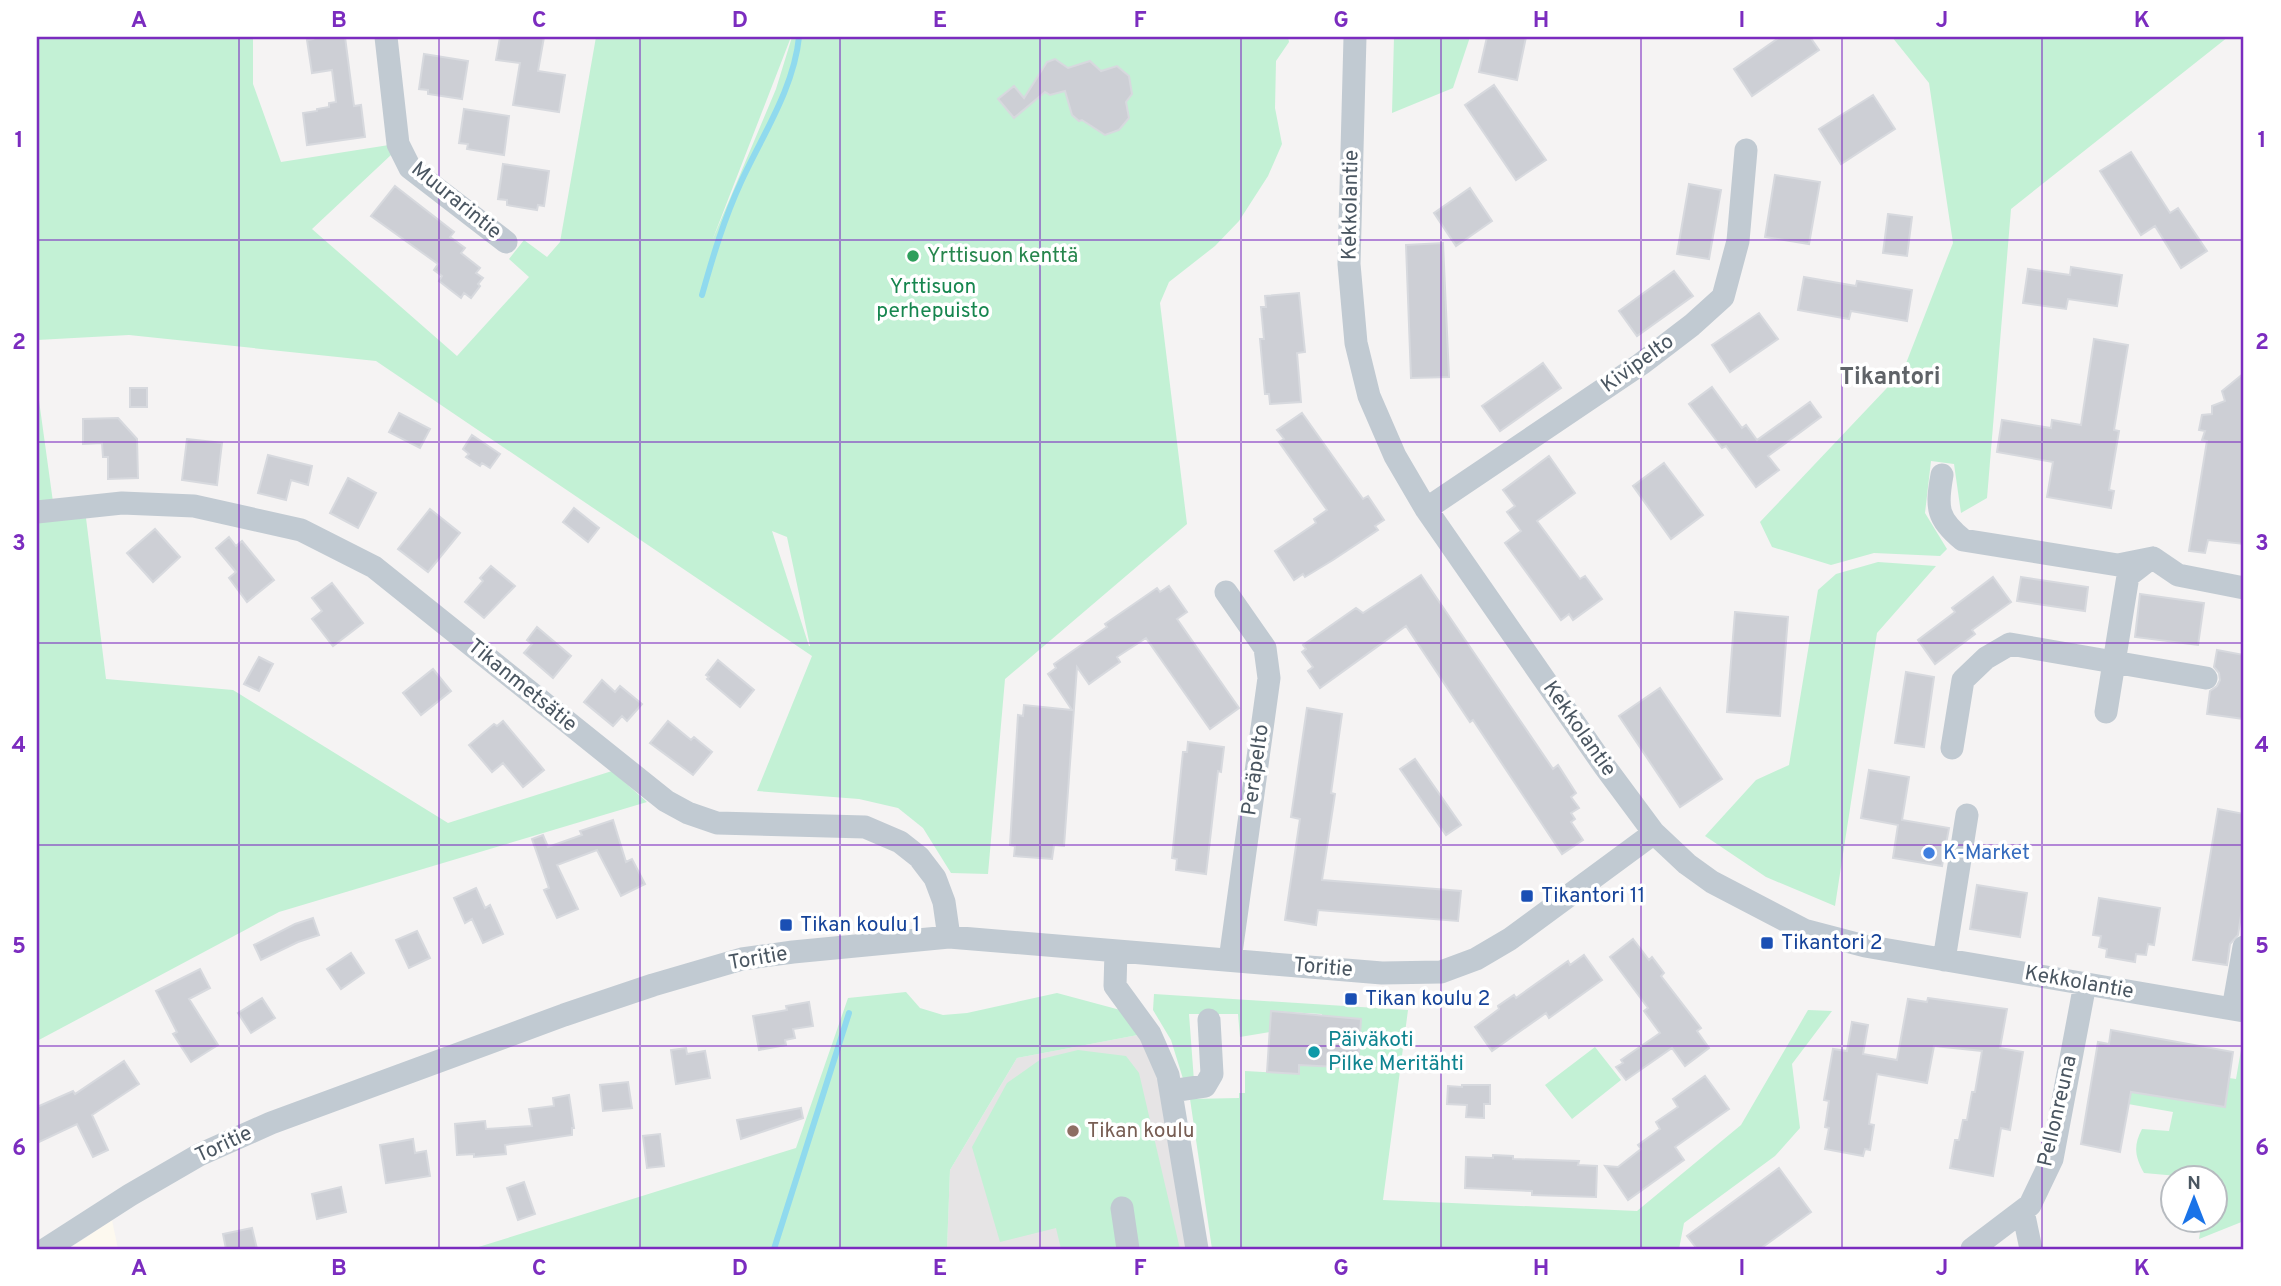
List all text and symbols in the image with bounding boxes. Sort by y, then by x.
text: A [131,7,147,36]
text: B [331,7,347,36]
text: C [532,7,546,36]
text: D [732,7,748,36]
text: E [933,7,947,36]
text: F [1133,7,1147,36]
text: G [1333,7,1349,36]
text: H [1533,7,1549,36]
text: I [1739,7,1745,36]
text: J [1936,7,1948,36]
text: K [2134,7,2150,36]
text: 1 [14,127,24,156]
text: 1 [2257,127,2267,156]
street label: Kekkolantie [1337,150,1365,260]
street label: Muurarintie [405,156,507,246]
place label: Yrttisuon kenttä [927,243,1078,270]
marker: Yrttisuon kenttä [905,248,921,264]
park label: Yrttisuon perhepuisto [876,274,990,325]
street label: Kivipelto [1596,328,1680,400]
text: 2 [12,329,26,358]
text: 2 [2255,329,2269,358]
district label: Tikantori [1839,363,1941,393]
text: 3 [12,530,26,559]
text: 3 [2255,530,2269,559]
street label: Tikanmetsätie [462,634,582,738]
street label: Kekkolantie [1536,676,1622,782]
street label: Peräpelto [1236,723,1276,817]
text: 4 [12,732,26,761]
text: 4 [2255,732,2269,761]
place label: K-Market [1943,840,2030,867]
marker: K-Market [1921,845,1937,861]
place label: Tikantori 11 [1541,883,1645,910]
marker: Tikantori 11 [1519,888,1535,904]
place label: Tikan koulu 1 [800,912,920,939]
marker: Tikan koulu 1 [778,917,794,933]
place label: Tikantori 2 [1781,930,1883,957]
text: 5 [12,933,26,962]
text: 5 [2255,933,2269,962]
marker: Tikantori 2 [1759,935,1775,951]
street label: Toritie [726,941,790,977]
street label: Toritie [1292,952,1354,984]
street label: Kekkolantie [2022,960,2136,1006]
place label: Tikan koulu 2 [1365,986,1490,1013]
marker: Tikan koulu 2 [1343,991,1359,1007]
place label: Päiväkoti Pilke Meritähti [1328,1027,1464,1078]
marker: Päiväkoti Pilke Meritähti [1306,1044,1322,1060]
street label: Pellonreuna [2032,1053,2084,1169]
place label: Tikan koulu [1087,1118,1195,1145]
street label: Toritie [191,1120,257,1170]
marker: Tikan koulu [1065,1123,1081,1139]
text: 6 [12,1135,26,1164]
text: 6 [2255,1135,2269,1164]
north arrow [2158,1164,2228,1234]
text: N [2187,1172,2201,1196]
text: A [131,1255,147,1284]
text: B [331,1255,347,1284]
text: C [532,1255,546,1284]
text: D [732,1255,748,1284]
text: E [933,1255,947,1284]
text: F [1133,1255,1147,1284]
text: G [1333,1255,1349,1284]
text: H [1533,1255,1549,1284]
text: I [1739,1255,1745,1284]
text: J [1936,1255,1948,1284]
text: K [2134,1255,2150,1284]

